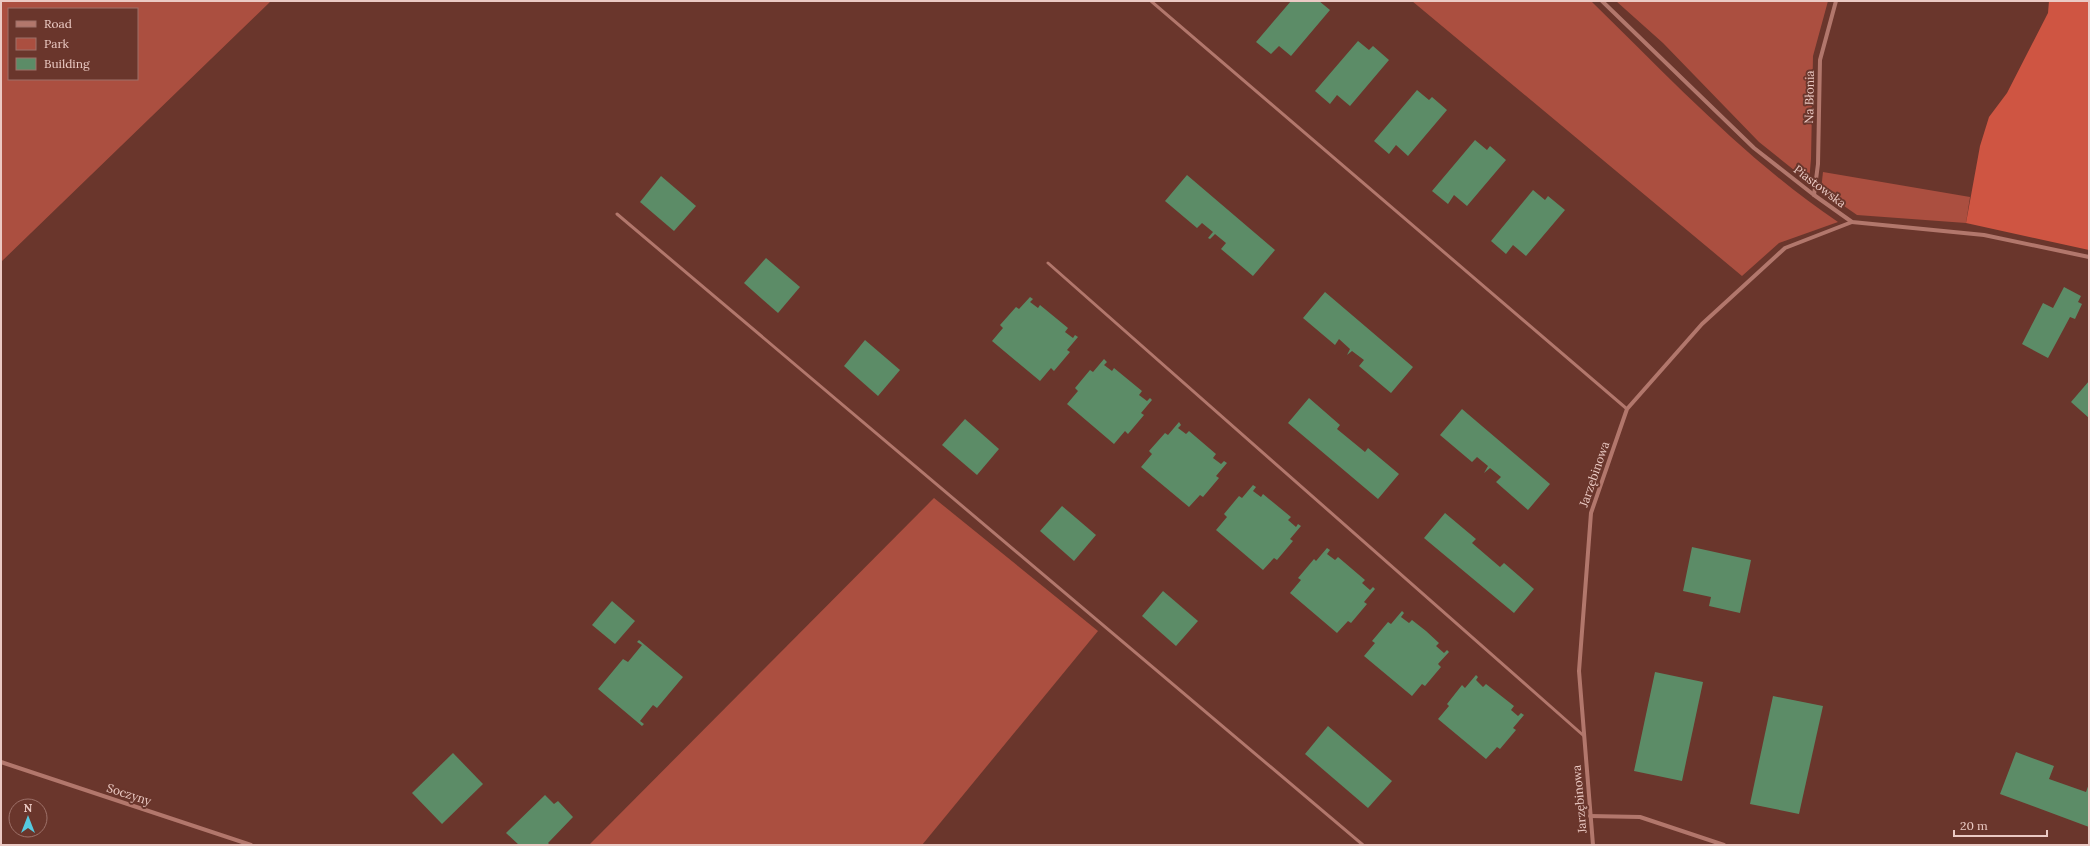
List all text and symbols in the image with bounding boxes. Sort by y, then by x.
legend [8,8,138,80]
text: Road [44,16,72,31]
text: Park [44,36,70,51]
text: Building [44,56,90,71]
street label: Na Błonia [1801,70,1817,124]
street label: Piastowska [1791,161,1849,211]
street label: Jarzębinowa [1575,439,1612,510]
street label: Jarzębinowa [1569,764,1590,835]
street label: Soczyny [105,780,154,808]
north arrow [8,798,48,838]
text: N [24,801,33,815]
scale bar [1954,812,2047,838]
text: 20 m [1960,818,1988,833]

